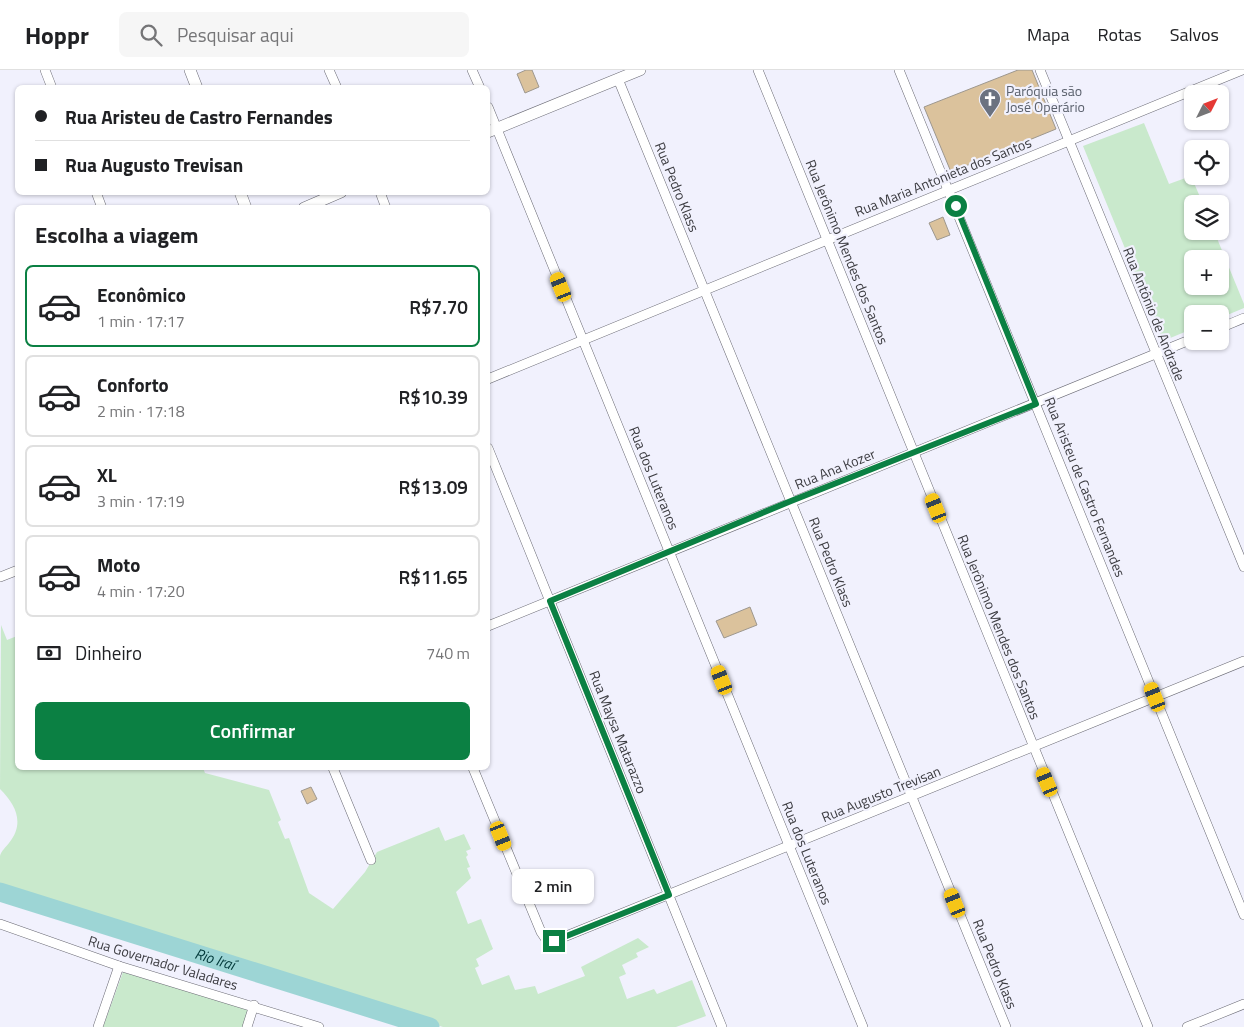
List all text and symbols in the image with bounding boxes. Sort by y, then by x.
search box [119,12,469,57]
text: Hoppr [25,17,89,53]
text: Pesquisar aqui [177,20,294,49]
icon: search [137,21,165,49]
text: Mapa [1027,21,1070,48]
text: Rotas [1098,21,1142,48]
text: Salvos [1170,21,1219,48]
place label: Paróquia são José Operário [1006,80,1085,117]
north arrow [1184,85,1229,130]
map controls [1184,85,1229,350]
church icon: Paróquia são José Operário [978,87,1002,118]
text: Rua Aristeu de Castro Fernandes [65,102,333,131]
street label: Rua Maria Antonieta dos Santos [851,131,1034,222]
street label: Rua Pedro Klass [650,139,705,235]
button: locate [1184,140,1229,185]
text: Rua Augusto Trevisan [65,150,243,179]
street label: Rua Jerônimo Mendes dos Santos [801,156,894,347]
route start [945,195,967,217]
button: layers [1184,195,1229,240]
text: Escolha a viagem [35,218,199,252]
street label: Rua Antônio de Andrade [1118,244,1191,384]
button: + [1184,250,1229,295]
car [548,270,573,304]
text: Econômico [97,280,186,309]
icon: car [37,284,82,329]
text: R$7.70 [409,292,468,321]
button: − [1184,305,1229,350]
text: 1 min · 17:17 [97,309,185,333]
text: Conforto [97,370,169,399]
icon: car [37,374,82,419]
text: R$10.39 [399,382,468,411]
street label: Rua Aristeu de Castro Fernandes [1040,394,1131,580]
text: 2 min · 17:18 [97,399,185,423]
street label: Rua dos Luteranos [624,423,685,533]
street label: Rua Ana Kozer [791,443,878,494]
text: XL [97,460,117,489]
icon: car [37,464,82,509]
text: R$13.09 [399,472,468,501]
text: 3 min · 17:19 [97,489,185,513]
car [923,491,948,525]
street label: Rua Pedro Klass [804,514,859,610]
street label: Rua Jerônimo Mendes dos Santos [953,531,1046,722]
text: Moto [97,550,140,579]
icon: car [37,554,82,599]
text: R$11.65 [399,562,468,591]
text: 4 min · 17:20 [97,579,185,603]
text: Dinheiro [75,638,142,667]
icon: cash [35,639,63,667]
text: 740 m [426,641,470,665]
car [709,663,734,697]
street label: Rua Maysa Matarazzo [584,667,653,796]
car [1142,680,1167,714]
button: Confirmar [35,702,470,760]
street label: Rua Augusto Trevisan [818,760,944,827]
car [1034,765,1059,799]
street label: Rua dos Luteranos [777,798,838,908]
car [488,819,513,853]
callout: 2 min [513,868,595,904]
text: 2 min [534,874,572,898]
car [942,886,967,920]
street label: Rua Pedro Klass [968,916,1023,1012]
street label: Rua Governador Valadares [86,930,241,995]
route end [543,930,565,952]
water label: Rio Iraí [192,942,242,977]

